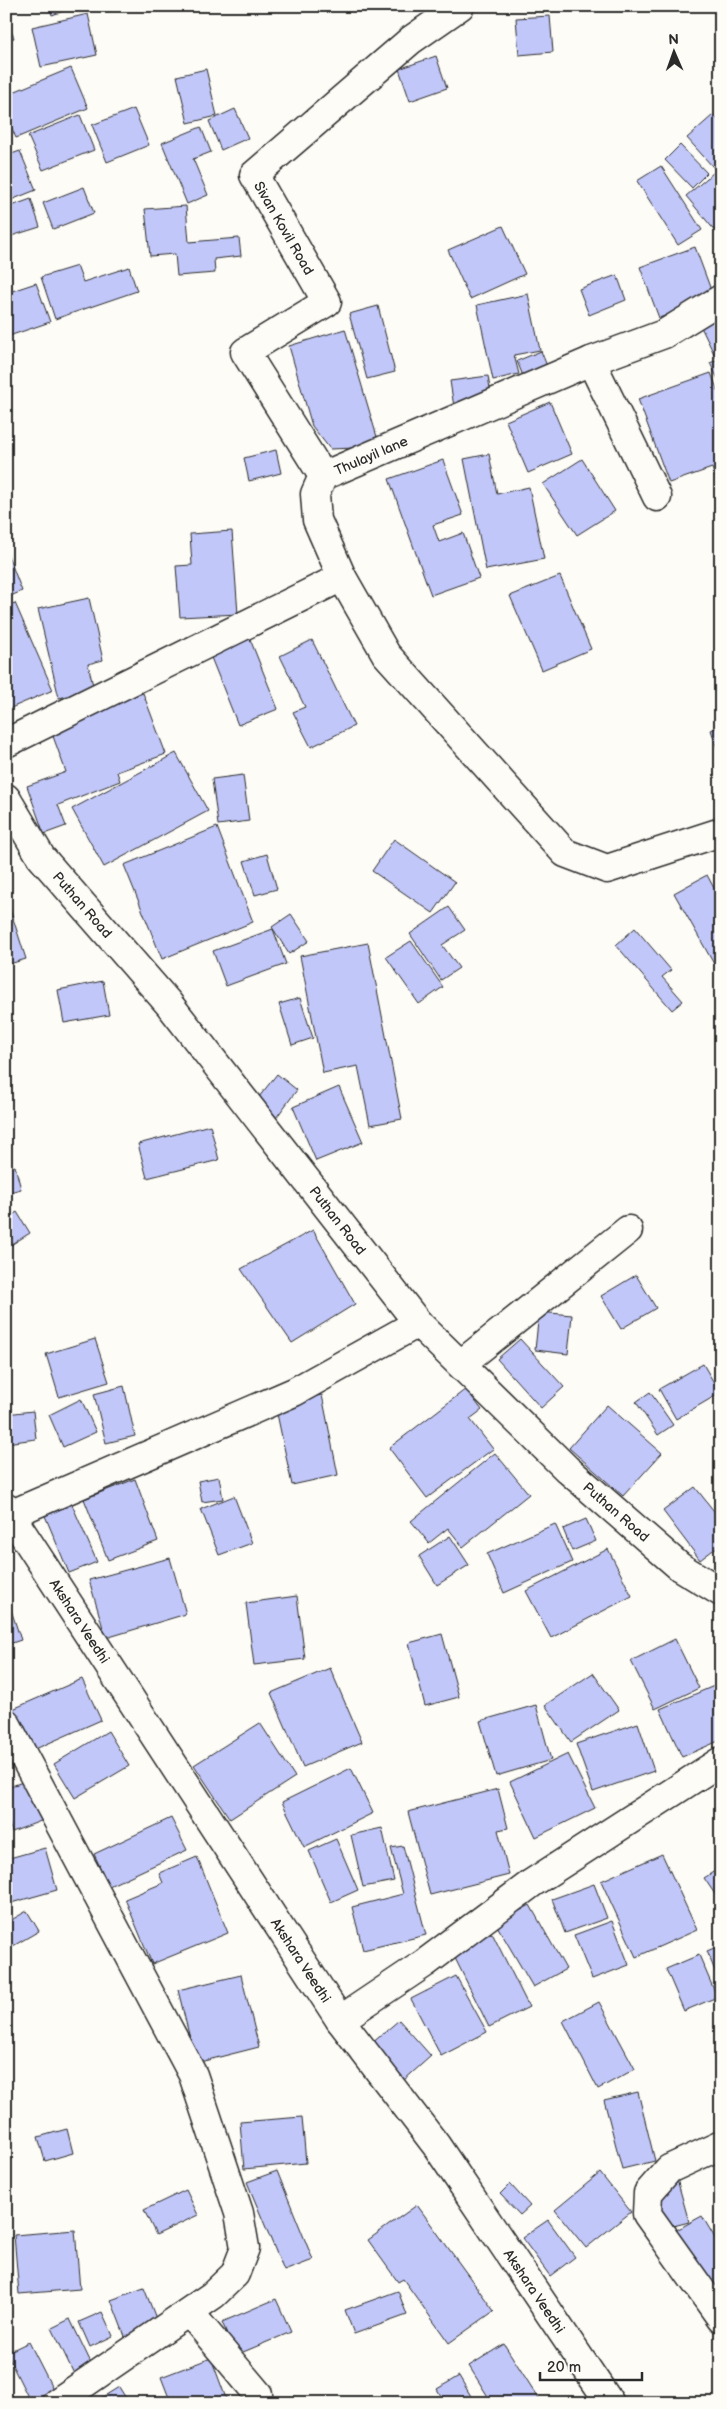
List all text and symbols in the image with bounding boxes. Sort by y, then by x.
north arrow [650,28,700,78]
text: N [668,31,679,48]
street label: Sivan Kovil Road [250,179,317,278]
street label: Thulayil lane [332,433,410,479]
street label: Puthan Road [49,869,116,942]
street label: Puthan Road [306,1183,369,1258]
street label: Puthan Road [579,1479,653,1545]
street label: Akshara Veedhi [46,1576,113,1667]
street label: Akshara Veedhi [267,1915,334,2006]
street label: Akshara Veedhi [500,2246,568,2336]
scale bar [540,2349,642,2381]
text: 20 m [547,2358,581,2377]

